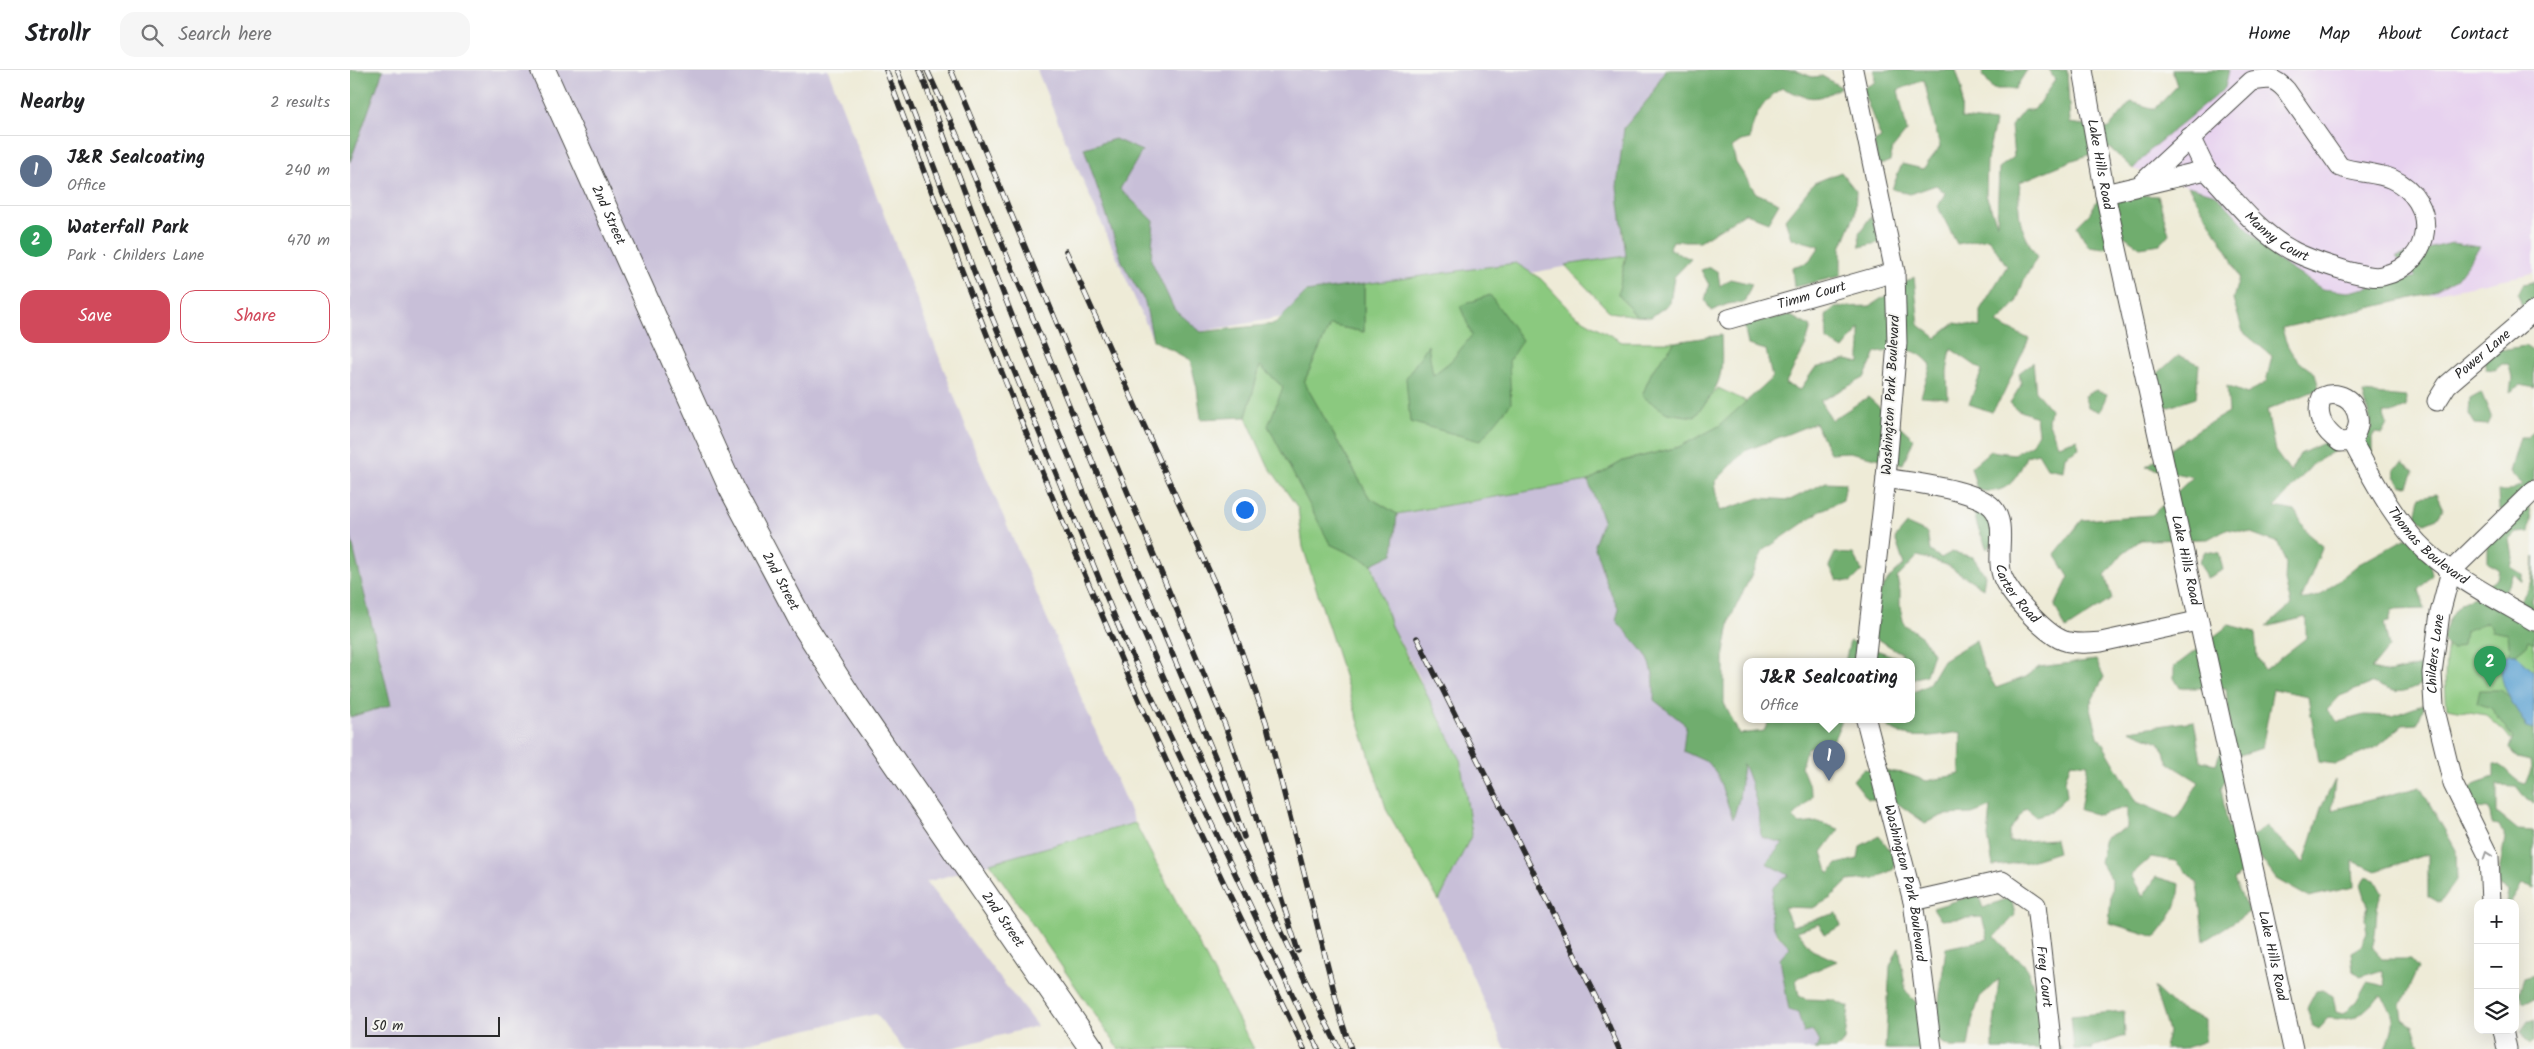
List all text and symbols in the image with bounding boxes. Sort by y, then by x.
search box [120,12,470,57]
text: Strollr [25,15,90,54]
text: Search here [178,20,272,50]
text: Home [2248,20,2291,49]
text: Map [2319,20,2350,49]
text: About [2378,20,2422,49]
text: Contact [2450,20,2509,49]
icon: search [138,21,166,49]
text: Nearby [20,86,85,119]
text: 2 results [270,90,330,115]
street label: Lake Hills Road [2081,117,2119,213]
text: J&R Sealcoating [67,143,205,173]
text: 1 [34,158,38,183]
text: 240 m [285,158,330,183]
text: Office [67,173,106,198]
street label: 2nd Street [585,181,632,249]
street label: Manny Court [2239,207,2313,268]
text: Waterfall Park [67,213,188,243]
text: 2 [31,228,41,253]
text: 470 m [287,228,330,253]
text: Park · Childers Lane [67,243,204,268]
street label: Timm Court [1775,275,1849,316]
button: Save [20,290,170,343]
button: Share [180,290,330,343]
street label: Washington Park Boulevard [1876,313,1906,475]
street label: Power Lane [2450,324,2516,385]
your location [1232,497,1258,523]
street label: Thomas Boulevard [2382,502,2474,592]
street label: Lake Hills Road [2165,513,2206,609]
street label: 2nd Street [756,548,805,615]
street label: Carter Road [1989,563,2046,630]
street label: Childers Lane [2421,612,2451,695]
pin: 2 [2474,646,2506,687]
popup [1743,658,1915,723]
text: J&R Sealcoating [1760,663,1898,693]
text: Office [1760,693,1798,718]
pin: 1 [1813,740,1845,781]
street label: Washington Park Boulevard [1877,802,1932,964]
one-way arrow [2483,851,2493,860]
street label: 2nd Street [976,887,1030,953]
map controls [2474,899,2519,1034]
button: + [2474,899,2519,944]
street label: Lake Hills Road [2252,909,2293,1004]
button: − [2474,944,2519,989]
street label: Frey Court [2030,945,2058,1009]
button: layers [2474,989,2519,1034]
scale bar [365,1014,500,1037]
text: 50 m [372,1015,403,1037]

